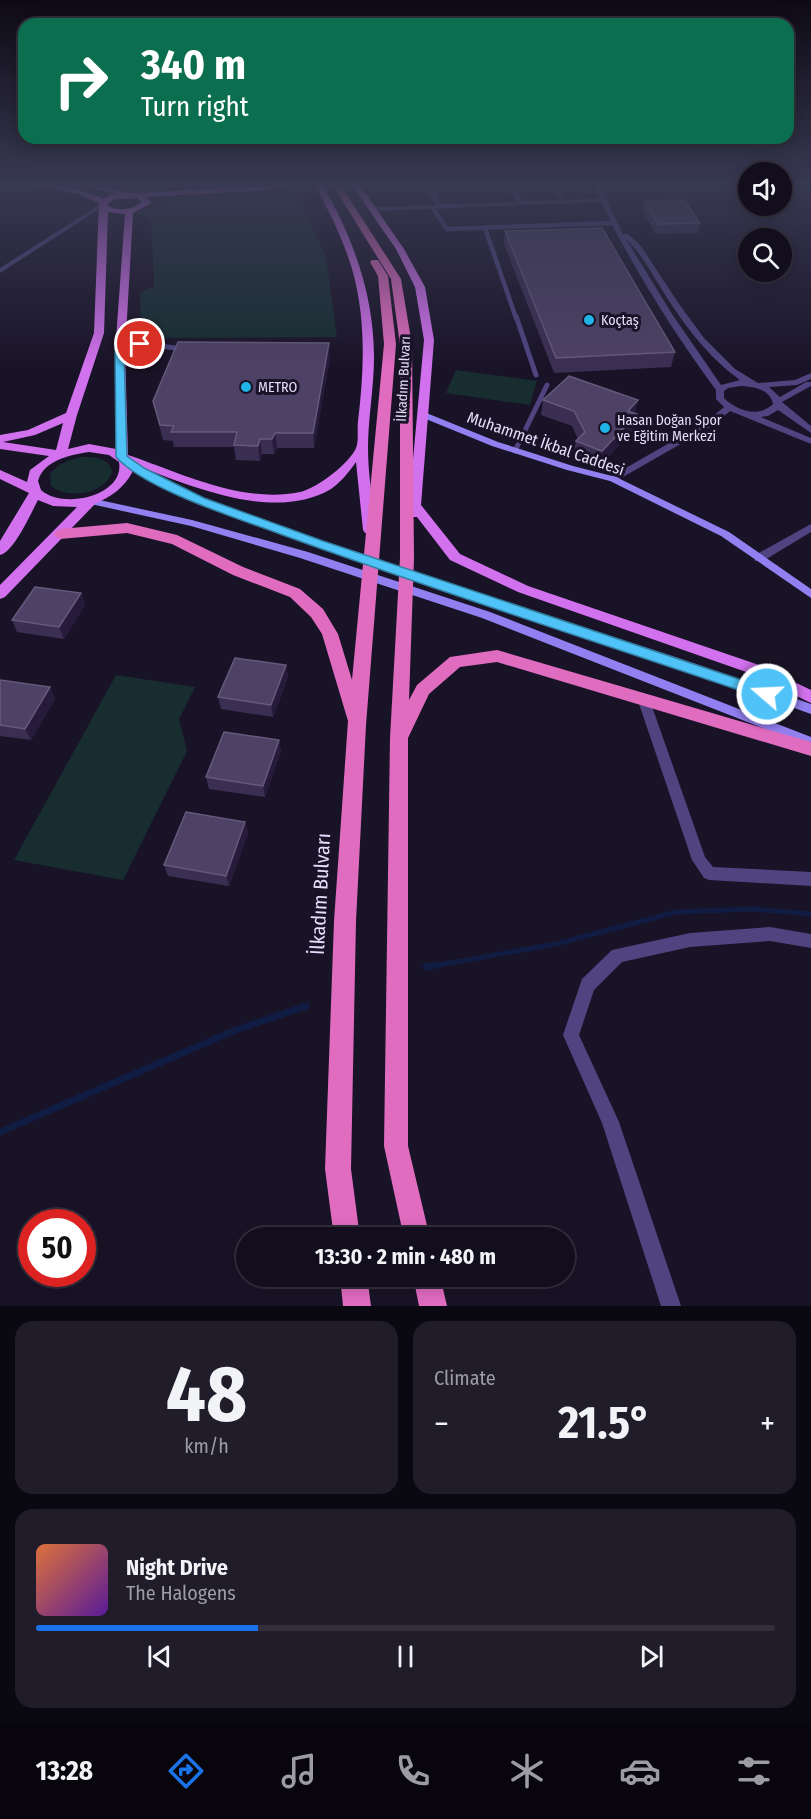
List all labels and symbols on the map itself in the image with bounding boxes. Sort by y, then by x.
place label: Koçtaş [601,312,639,329]
marker: Koçtaş [582,313,596,327]
pin [114,318,165,369]
street label: İlkadım Bulvarı [393,336,414,422]
place label: METRO [258,379,298,396]
marker: METRO [239,380,253,394]
street label: Muhammet İkbal Caddesi [465,408,627,479]
place label: Hasan Doğan Spor ve Eğitim Merkezi [617,412,722,445]
marker: Hasan Doğan Spor ve Eğitim Merkezi [598,421,612,435]
position arrow [735,662,799,726]
street label: İlkadım Bulvarı [305,832,335,956]
speed limit sign: 50 [18,1209,96,1287]

